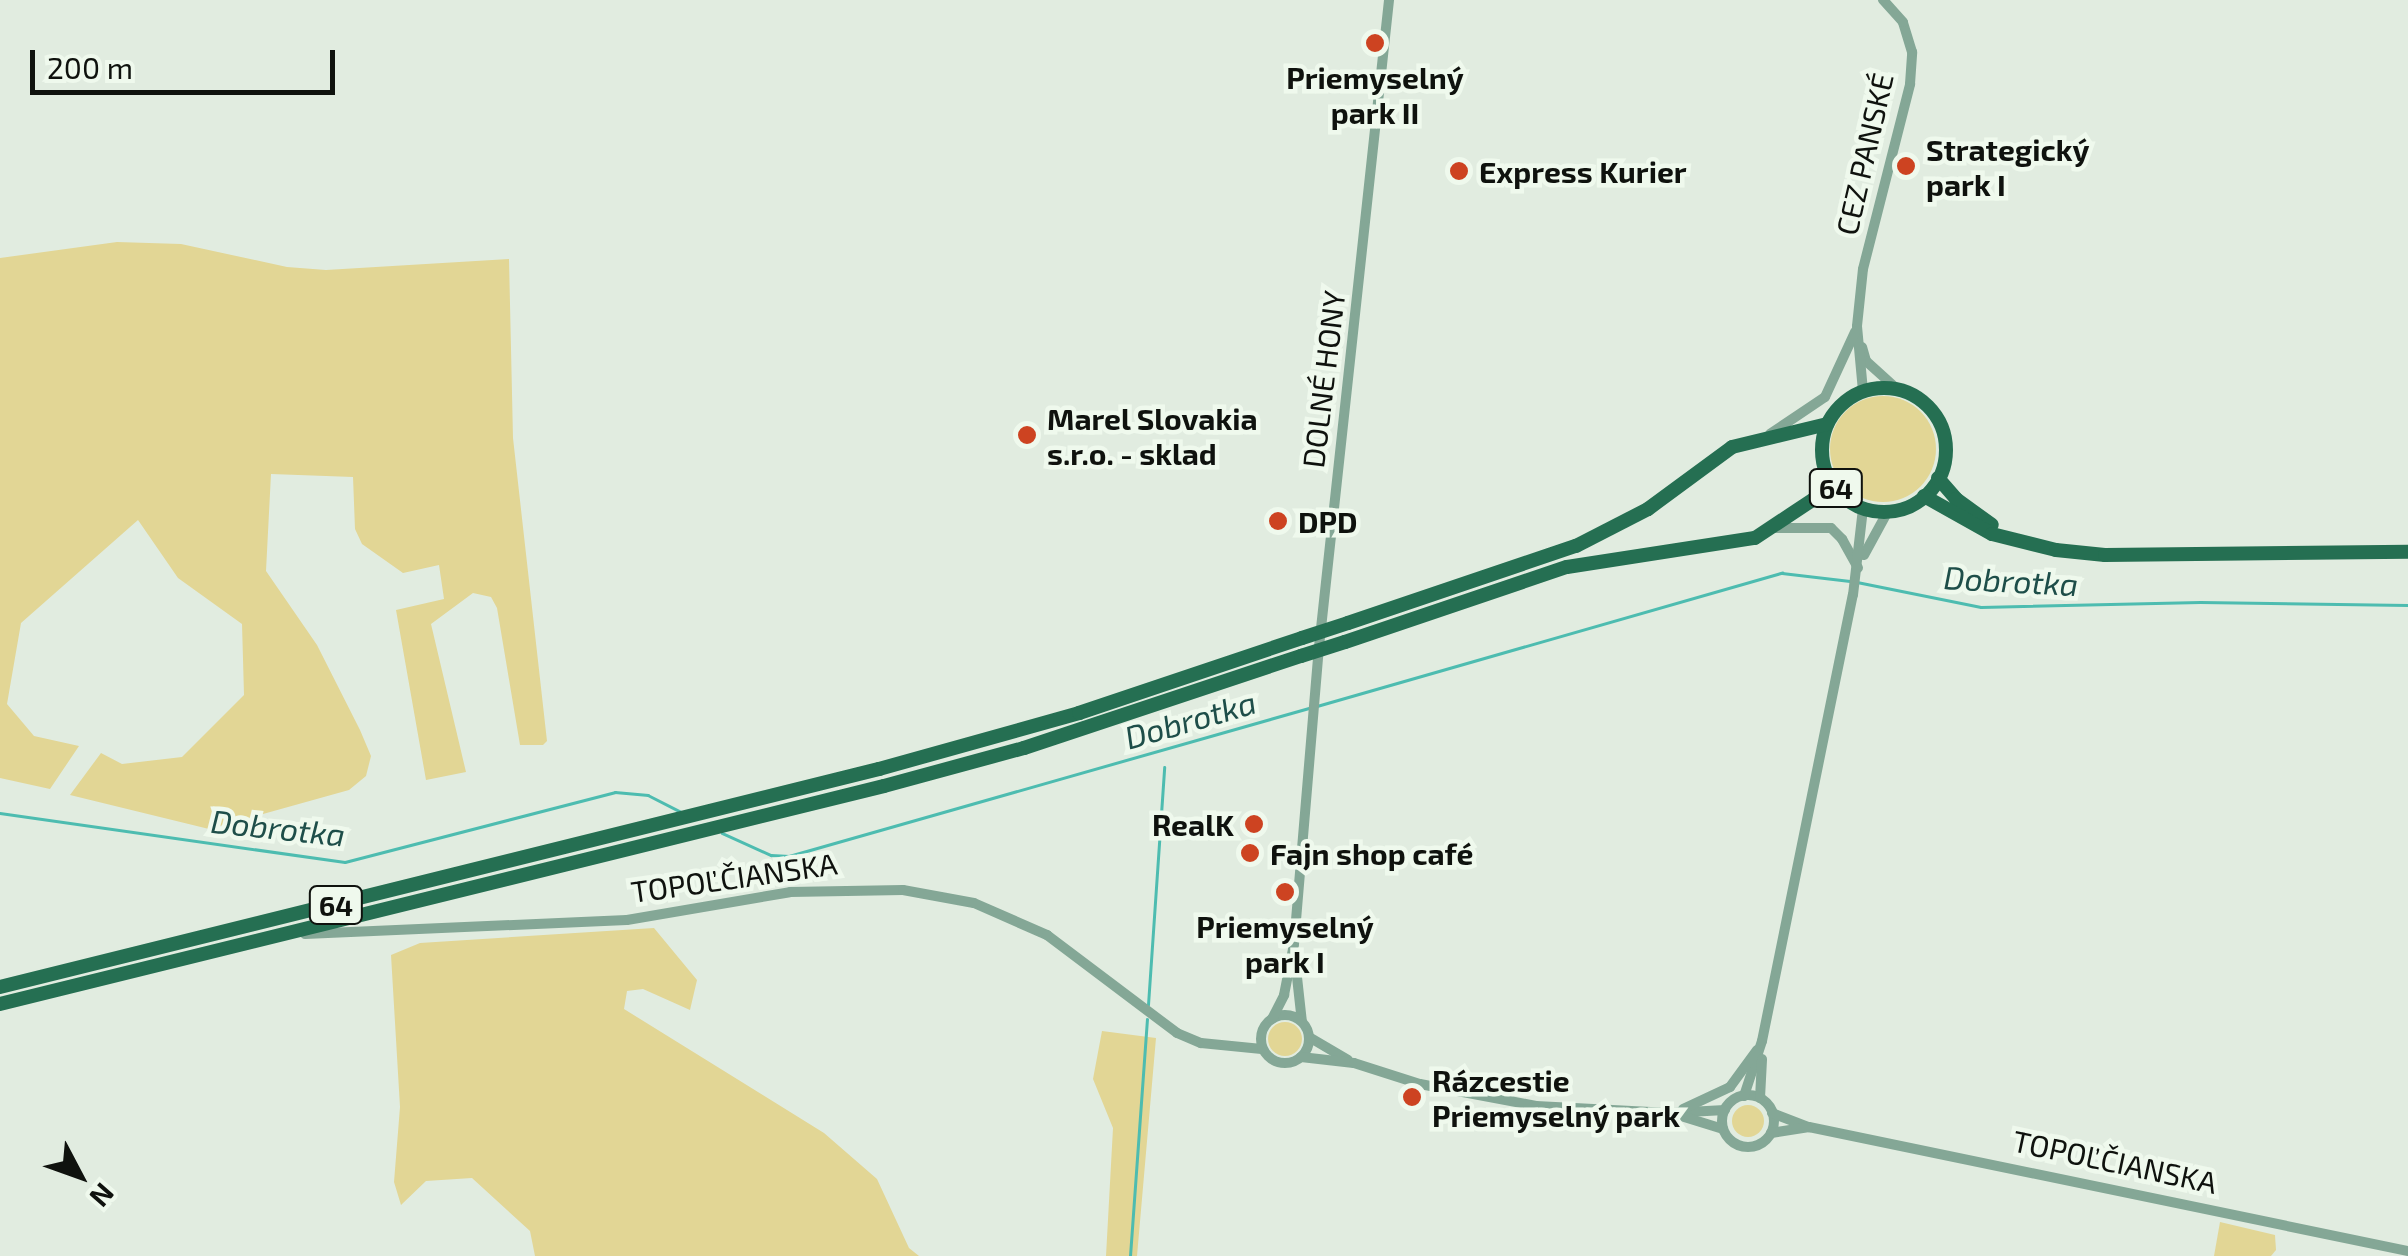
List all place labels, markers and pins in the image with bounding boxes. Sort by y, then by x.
marker: Priemyselný park II [1364,32,1386,54]
place label: Priemyselný park II [1286,59,1464,130]
place label: Strategický park I [1926,131,2090,202]
place label: Express Kurier [1479,153,1687,189]
marker: Strategický park I [1895,155,1917,177]
marker: Express Kurier [1448,160,1470,182]
place label: Marel Slovakia s.r.o. - sklad [1047,400,1258,470]
marker: Marel Slovakia s.r.o. - sklad [1016,424,1038,446]
place label: DPD [1298,503,1358,539]
marker: DPD [1267,510,1289,532]
place label: RealK [1152,806,1234,842]
marker: RealK [1243,813,1265,835]
place label: Fajn shop café [1270,835,1473,871]
marker: Fajn shop café [1239,842,1261,864]
marker: Priemyselný park I [1274,881,1296,903]
place label: Priemyselný park I [1196,908,1374,978]
place label: Rázcestie Priemyselný park [1432,1062,1681,1132]
marker: Rázcestie Priemyselný park [1401,1086,1423,1108]

